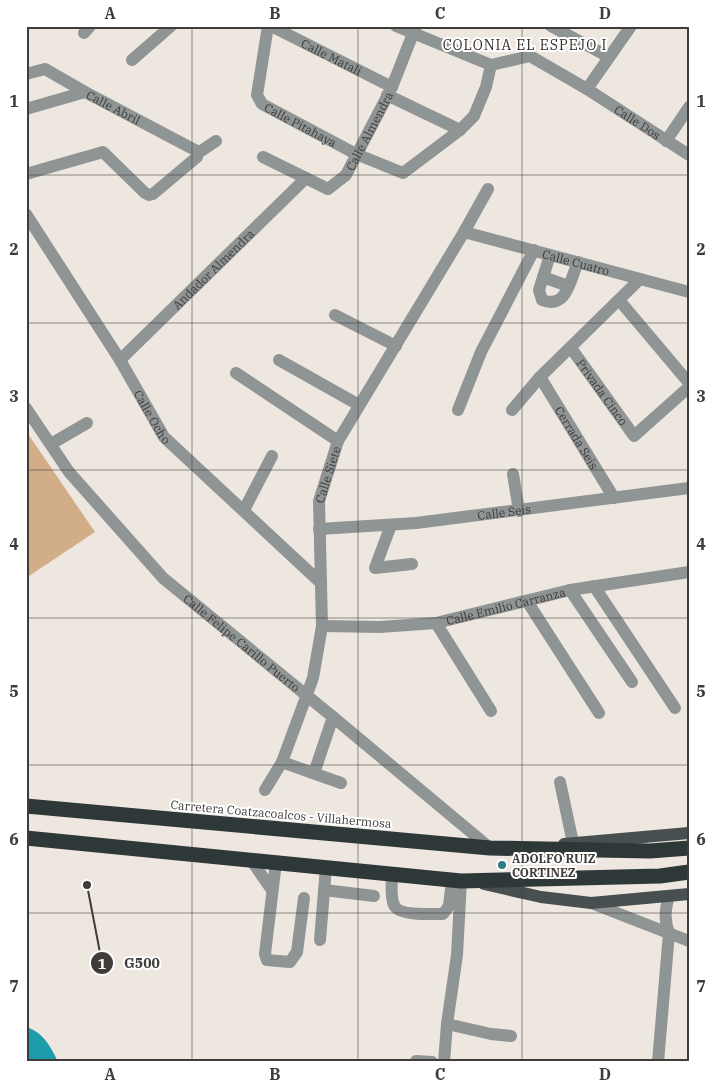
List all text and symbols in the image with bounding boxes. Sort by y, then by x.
text: A [104,3,116,23]
text: B [269,3,281,23]
text: C [435,3,445,23]
text: D [599,3,611,23]
street label: Calle Matali [299,35,365,78]
district label: COLONIA EL ESPEJO I [443,36,607,54]
street label: Calle Abril [84,87,143,128]
street label: Calle Almendra [342,88,396,173]
text: 1 [9,91,19,111]
text: 1 [696,91,706,111]
street label: Calle Pitahaya [262,99,340,150]
street label: Calle Dos [612,101,664,142]
street label: Andador Almendra [169,225,257,312]
text: 2 [9,239,19,259]
text: 2 [696,239,706,259]
street label: Calle Cuatro [541,246,611,278]
street label: Privada Cinco [574,356,631,428]
text: 3 [9,386,19,406]
text: 3 [696,386,706,406]
street label: Calle Ocho [131,387,174,447]
street label: Cerrada Seis [552,403,602,472]
street label: Calle Siete [311,444,343,505]
street label: Calle Seis [476,501,532,523]
text: 4 [9,534,19,554]
text: 4 [696,534,706,554]
street label: Calle Emilio Carranza [445,584,567,628]
street label: Calle Felipe Carillo Puerto [181,591,304,695]
text: 5 [9,681,19,701]
text: 5 [696,681,706,701]
street label: Carretera Coatzacoalcos - Villahermosa [170,797,393,831]
text: 6 [9,829,19,849]
text: 6 [696,829,706,849]
place label: ADOLFO RUIZ CORTINEZ [512,851,596,880]
marker: ADOLFO RUIZ CORTINEZ [496,859,508,871]
callout: G500 [89,949,170,978]
text: 1 [97,954,107,973]
text: G500 [124,954,160,972]
text: 7 [9,976,19,996]
text: 7 [696,976,706,996]
text: A [104,1064,116,1084]
text: B [269,1064,281,1084]
text: C [435,1064,445,1084]
text: D [599,1064,611,1084]

